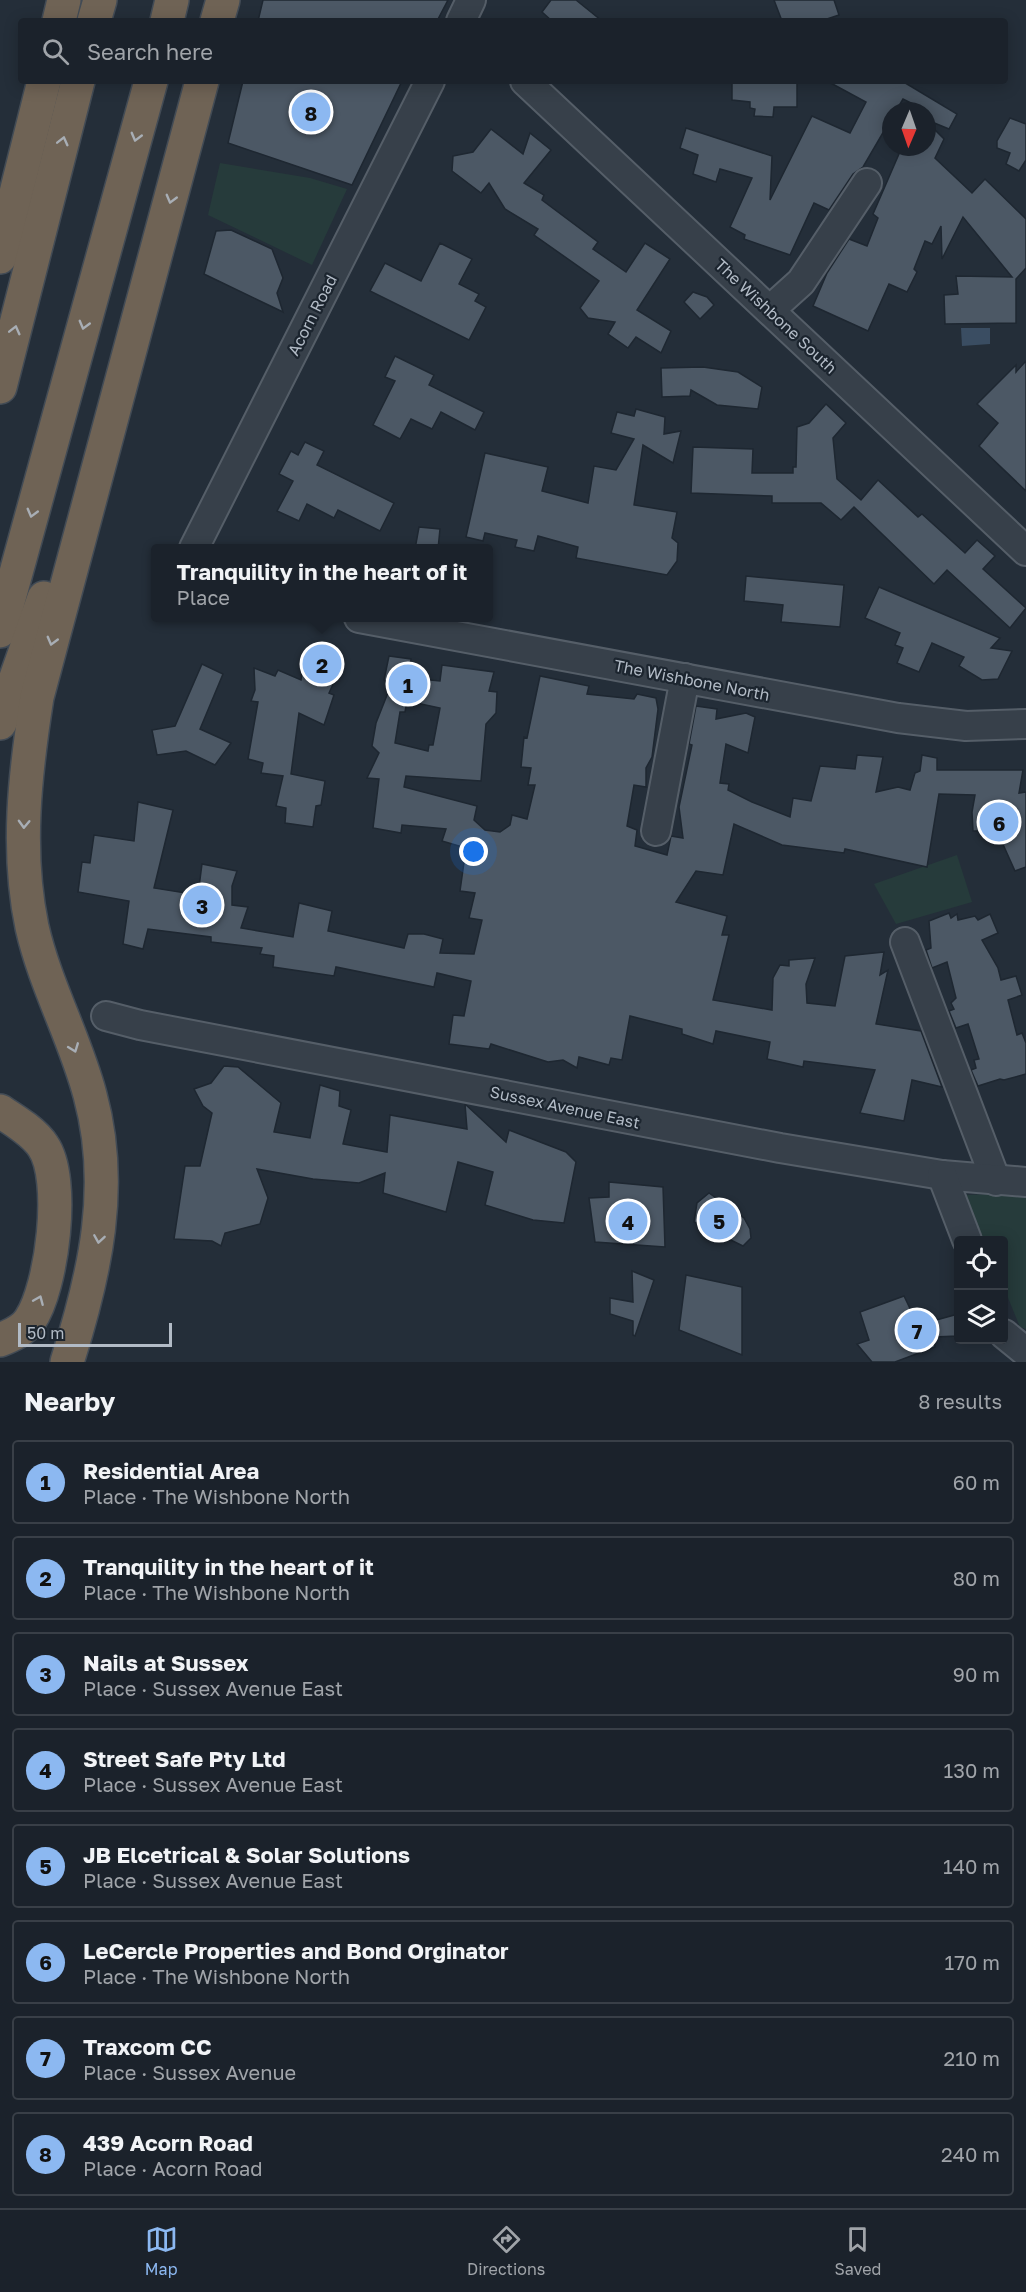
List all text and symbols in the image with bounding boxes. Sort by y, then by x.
search box [18,18,1008,84]
icon: search [39,35,72,68]
text: Search here [87,38,213,65]
pin: 8 [292,90,330,134]
north arrow [882,102,936,156]
one-way arrow [130,132,143,142]
one-way arrow [56,136,68,147]
one-way arrow [165,193,178,203]
street label: The Wishbone South [711,254,841,378]
street label: Acorn Road [283,271,341,359]
one-way arrow [79,320,91,330]
one-way arrow [7,325,20,335]
one-way arrow [27,508,39,518]
popup [151,544,493,622]
text: Tranquility in the heart of it [177,558,467,585]
text: Place [177,585,230,609]
one-way arrow [47,636,60,646]
pin: 2 [302,642,342,686]
street label: The Wishbone North [612,655,772,705]
pin: 1 [388,662,428,706]
pin: 6 [980,800,1018,844]
one-way arrow [18,819,30,828]
your location [459,837,488,866]
pin: 3 [182,882,222,928]
one-way arrow [67,1042,79,1053]
street label: Sussex Avenue East [488,1081,642,1133]
pin: 4 [608,1198,648,1244]
pin: 5 [700,1198,738,1242]
one-way arrow [93,1235,105,1244]
map controls [954,1236,1008,1344]
button: locate [954,1236,1008,1290]
button: layers [954,1290,1008,1344]
one-way arrow [32,1296,44,1307]
pin: 7 [898,1308,936,1352]
scale bar [18,1320,172,1348]
text: 50 m [27,1323,64,1343]
text: Nearby [24,1386,115,1417]
text: 8 results [918,1389,1002,1413]
text: Residential Area [83,1457,259,1484]
text: 1 [40,1470,51,1494]
text: 60 m [953,1470,1000,1494]
text: Place · The Wishbone North [83,1484,350,1508]
text: Tranquility in the heart of it [83,1553,374,1580]
text: 2 [39,1566,52,1590]
text: 80 m [953,1566,1000,1590]
text: Place · The Wishbone North [83,1580,350,1604]
text: Nails at Sussex [83,1649,249,1676]
text: 3 [39,1662,52,1686]
text: 90 m [953,1662,1000,1686]
text: Place · Sussex Avenue East [83,1676,343,1700]
text: Street Safe Pty Ltd [83,1745,286,1772]
text: 4 [39,1758,52,1782]
text: 130 m [944,1758,1000,1782]
text: Place · Sussex Avenue East [83,1772,343,1796]
text: JB Elcetrical & Solar Solutions [83,1841,410,1868]
text: 5 [39,1854,52,1878]
text: 140 m [943,1854,1000,1878]
text: Place · Sussex Avenue East [83,1868,343,1892]
text: LeCercle Properties and Bond Orginator [83,1937,509,1964]
text: 6 [39,1950,52,1974]
text: 170 m [945,1950,1000,1974]
text: Place · The Wishbone North [83,1964,350,1988]
text: Traxcom CC [83,2033,212,2060]
text: 7 [40,2046,51,2070]
text: 210 m [944,2046,1000,2070]
text: Place · Sussex Avenue [83,2060,296,2084]
text: 439 Acorn Road [83,2129,253,2156]
text: 8 [39,2142,52,2166]
text: 240 m [941,2142,1000,2166]
text: Place · Acorn Road [83,2156,263,2180]
tab: Map [145,2223,178,2279]
tab: Directions [467,2223,545,2279]
tab: Saved [835,2223,881,2279]

